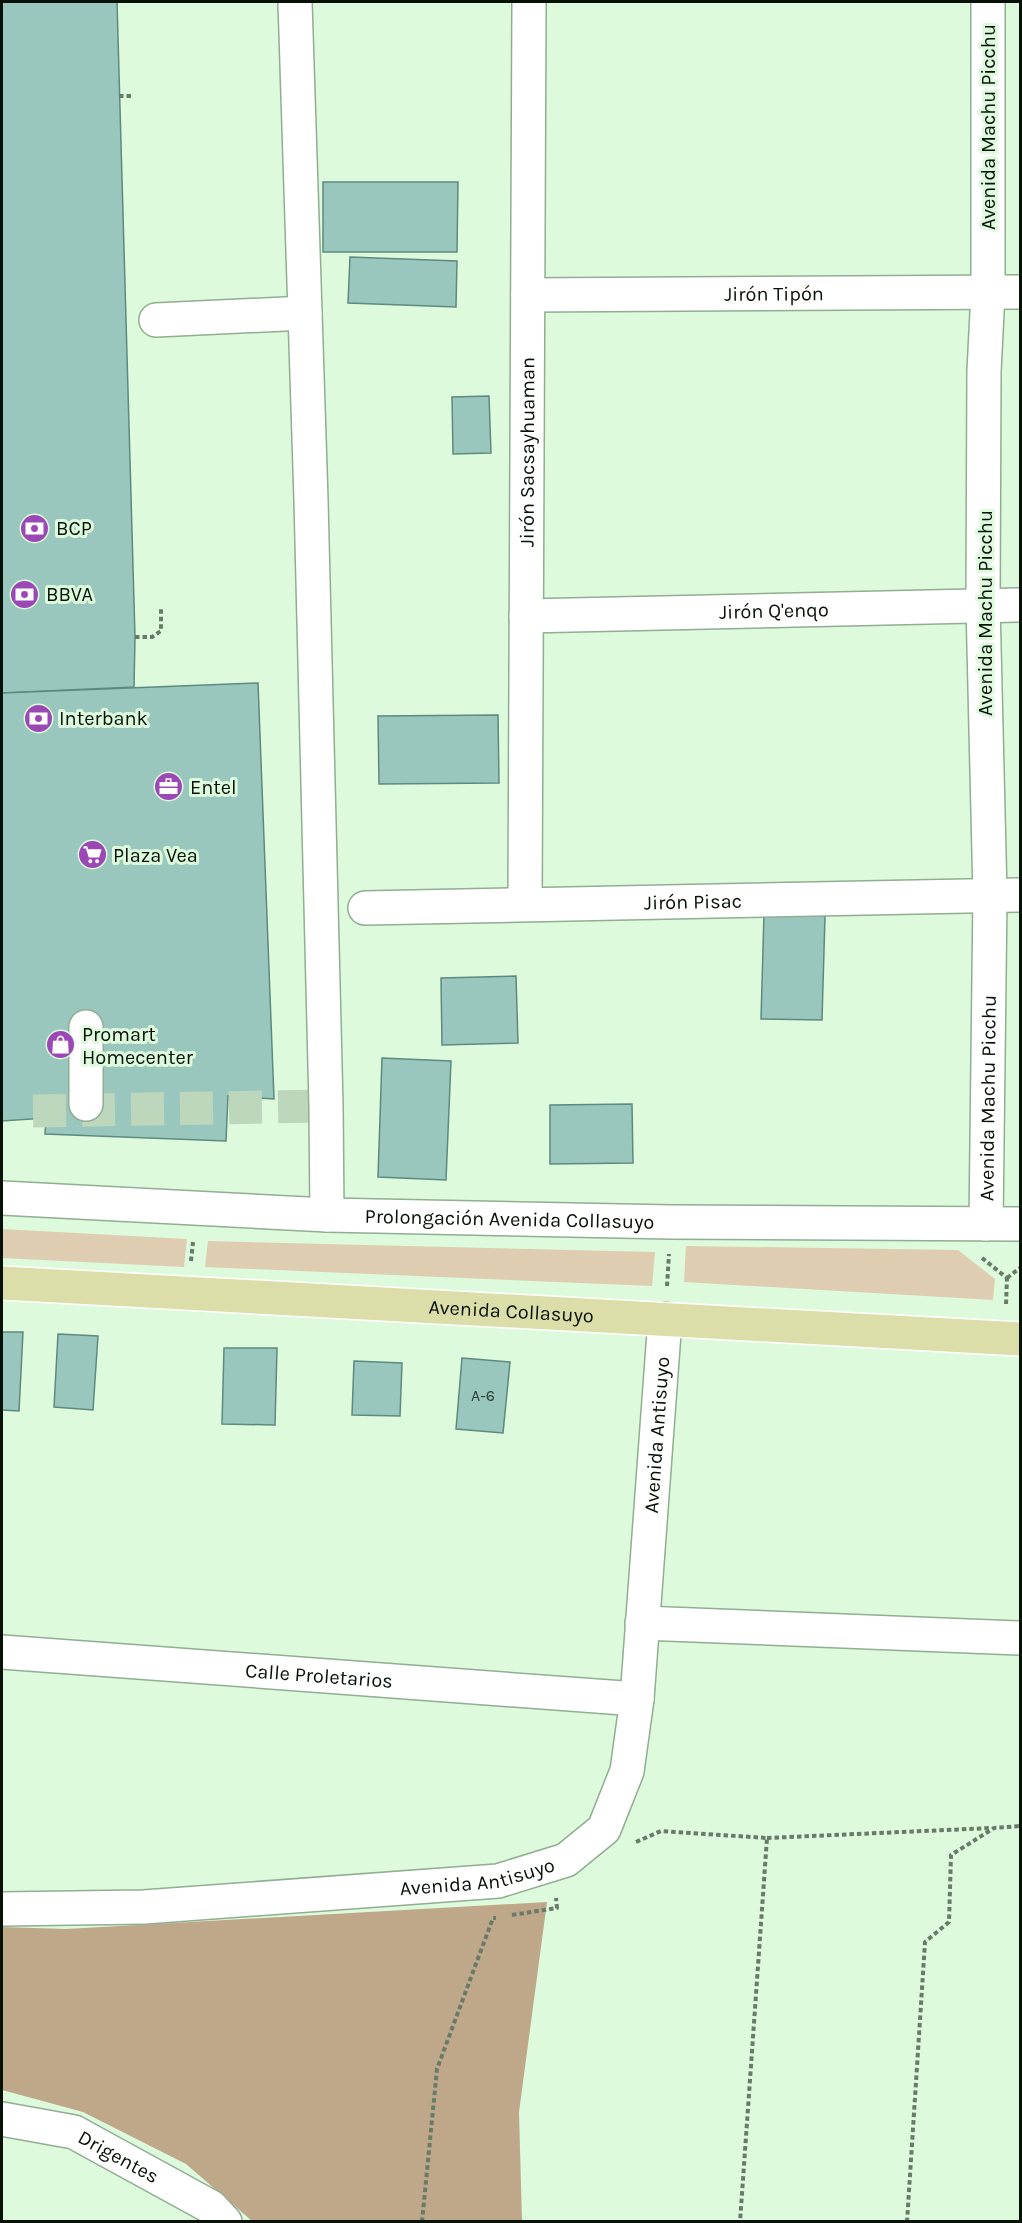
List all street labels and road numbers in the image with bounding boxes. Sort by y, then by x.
street label: Avenida Machu Picchu [977,24,1000,230]
street label: Jirón Tipón [724,282,824,306]
street label: Jirón Sacsayhuaman [516,357,539,547]
street label: Avenida Machu Picchu [974,510,997,716]
street label: Jirón Q'enqo [719,598,829,624]
street label: Jirón Pisac [644,890,742,914]
street label: Avenida Machu Picchu [975,995,1001,1201]
street label: Prolongación Avenida Collasuyo [364,1205,655,1234]
street label: Avenida Collasuyo [428,1295,594,1328]
street label: Avenida Antisuyo [640,1356,674,1514]
street label: Calle Proletarios [245,1659,394,1693]
street label: Avenida Antisuyo [399,1853,557,1900]
street label: Drigentes [74,2126,163,2188]

